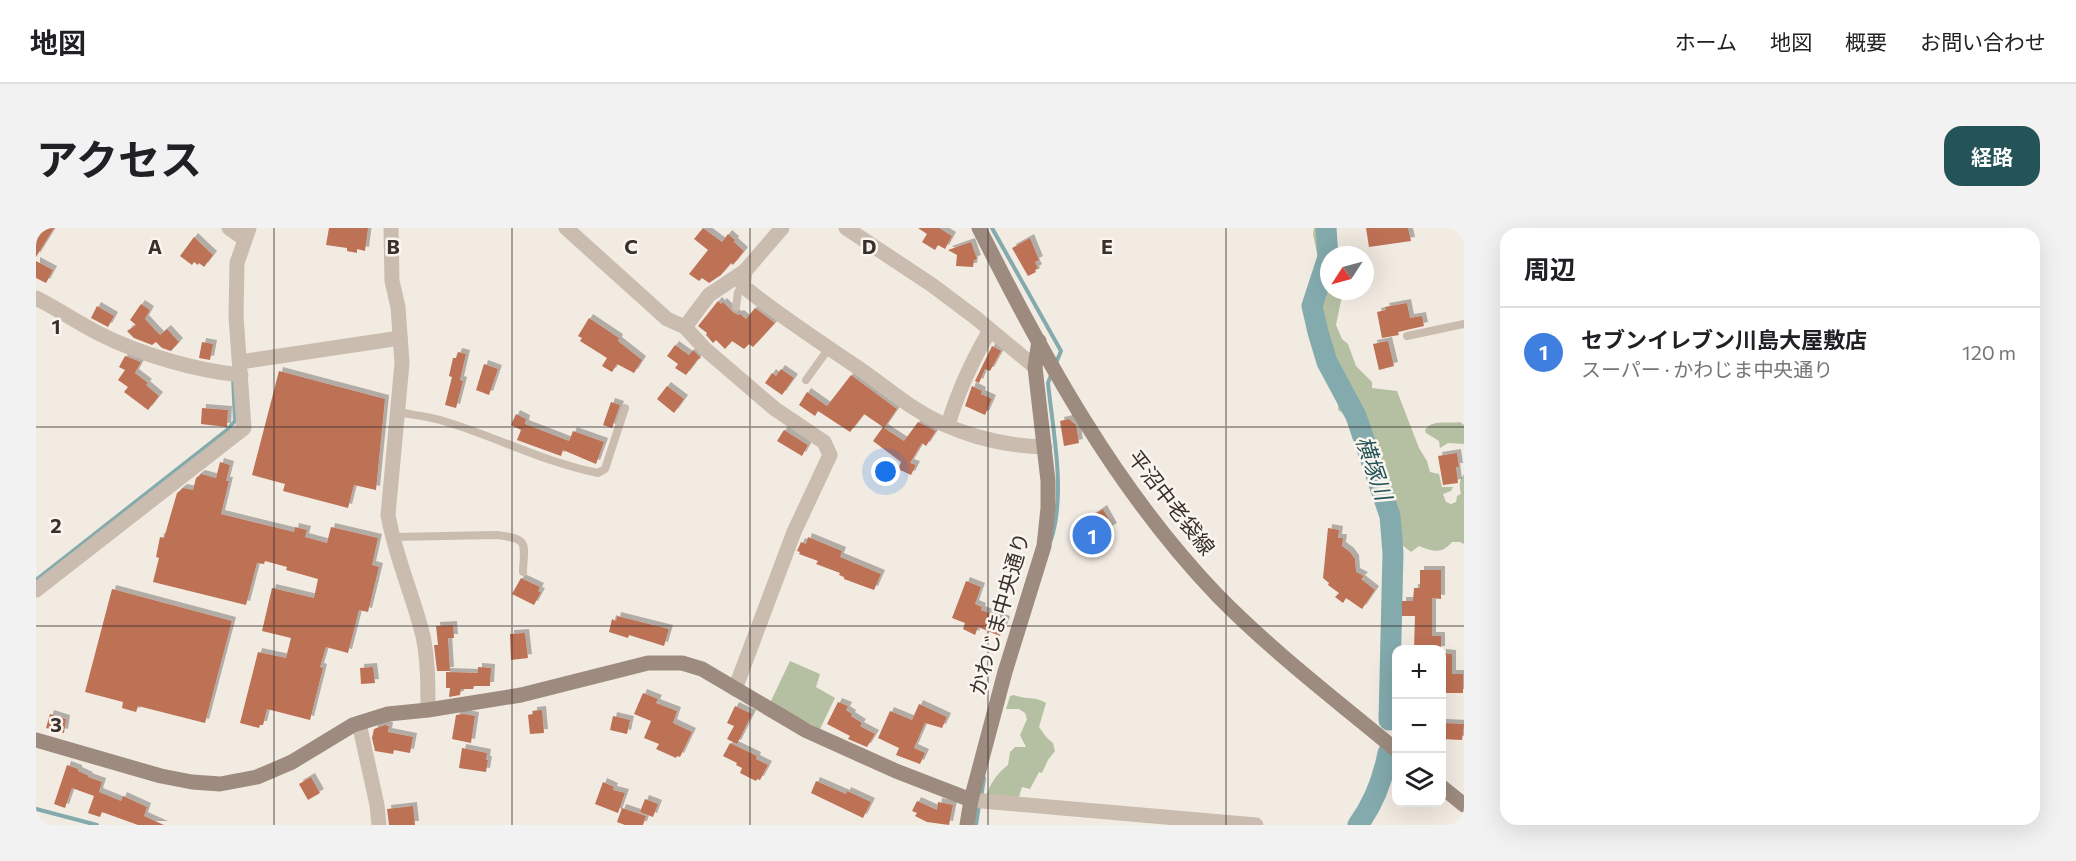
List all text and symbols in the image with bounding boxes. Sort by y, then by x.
text: 地図 [30,25,86,59]
text: ホーム [1675,29,1737,54]
text: 地図 [1770,29,1812,54]
text: 概要 [1845,29,1887,54]
text: お問い合わせ [1920,29,2046,54]
button: 経路 [1944,126,2040,186]
text: アクセス [36,132,202,184]
text: A [148,234,162,258]
text: B [386,234,400,258]
text: C [624,234,638,258]
text: D [862,234,876,258]
text: E [1101,234,1113,258]
north arrow [1320,246,1374,300]
text: 周辺 [1524,253,1576,284]
text: 1 [51,314,61,338]
text: セブンイレブン川島大屋敷店 [1581,326,1867,353]
text: 1 [1539,340,1548,364]
text: 120 m [1962,340,2016,364]
text: スーパー · かわじま中央通り [1581,357,1833,381]
water label: 横塚川 [1351,432,1399,505]
street label: 平沼中老袋線 [1124,445,1221,559]
your location [871,457,900,486]
pin: 1 [1072,512,1112,558]
text: 2 [50,513,62,537]
street label: かわじま中央通り [963,529,1034,698]
map controls [1392,645,1446,807]
button: + [1392,645,1446,699]
button: − [1392,699,1446,753]
text: 3 [50,712,62,736]
button: layers [1392,753,1446,807]

